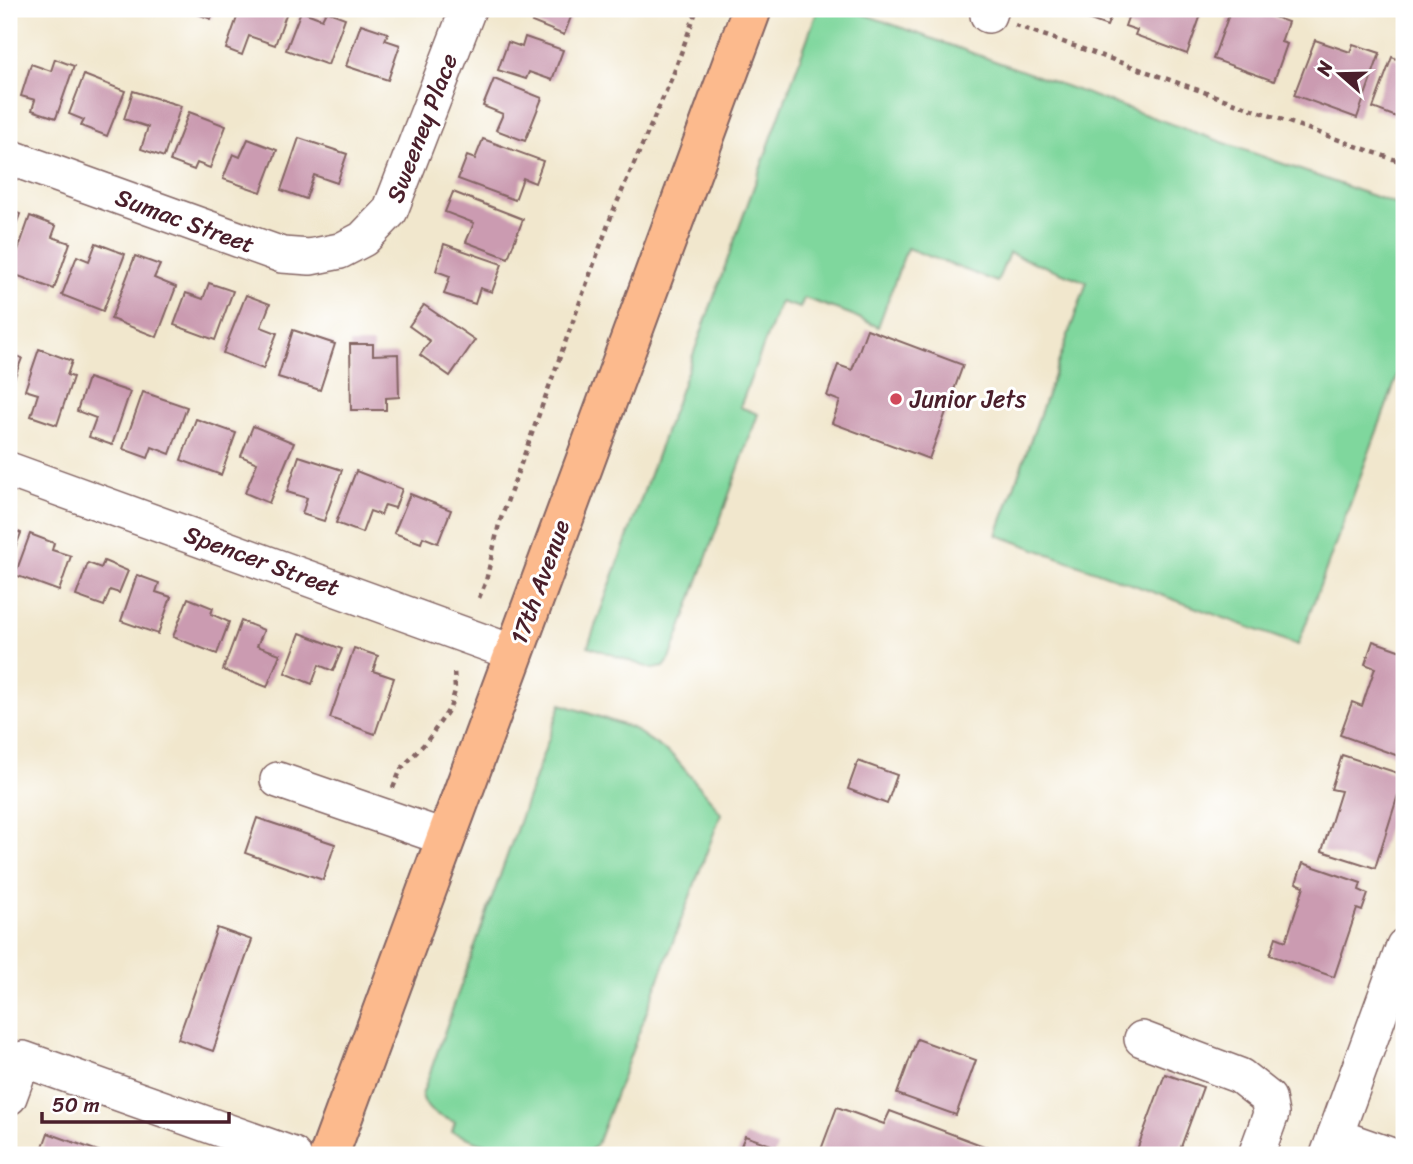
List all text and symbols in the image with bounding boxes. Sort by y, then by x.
north arrow [1304,38,1374,108]
street label: Sweeney Place [374,47,470,209]
text: N [1306,56,1343,81]
street label: Sumac Street [109,176,261,266]
place label: Junior Jets [909,378,1027,420]
marker: Junior Jets [888,391,904,407]
street label: Spencer Street [178,513,346,609]
street label: 17th Avenue [498,513,582,650]
scale bar [42,1080,229,1124]
text: 50 m [52,1086,100,1124]

